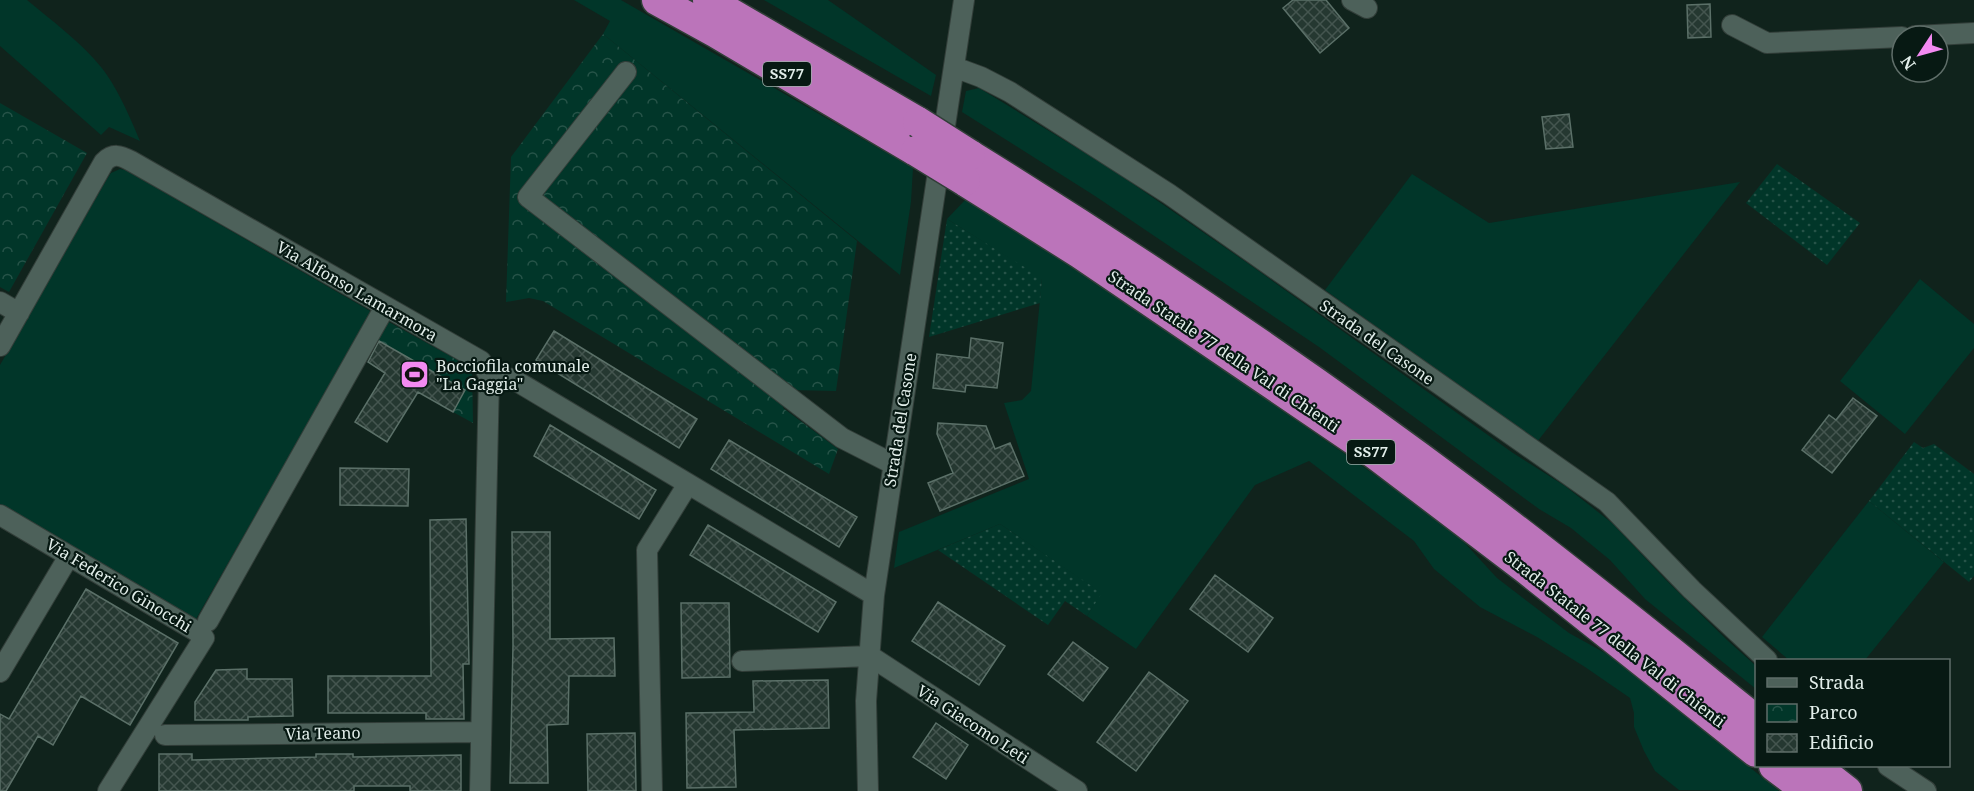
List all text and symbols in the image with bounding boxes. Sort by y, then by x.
north arrow [1890,24,1950,84]
text: N [1895,51,1920,74]
road number: SS77 [763,62,811,86]
street label: Via Alfonso Lamarmora [272,236,442,346]
street label: Strada Statale 77 della Val di Chienti [1104,265,1344,437]
street label: Strada del Casone [1315,294,1439,390]
street label: Strada del Casone [879,352,921,488]
place label: Bocciofila comunale "La Gaggia" [436,355,590,395]
sports icon: Bocciofila comunale "La Gaggia" [399,359,431,391]
road number: SS77 [1347,440,1395,464]
street label: Via Federico Ginocchi [42,533,196,637]
street label: Strada Statale 77 della Val di Chienti [1500,546,1730,732]
legend [1755,659,1950,767]
text: Strada [1809,670,1865,694]
street label: Via Giacomo Leti [913,679,1033,769]
text: Parco [1809,700,1858,724]
street label: Via Teano [285,721,361,745]
text: Edificio [1809,730,1874,754]

